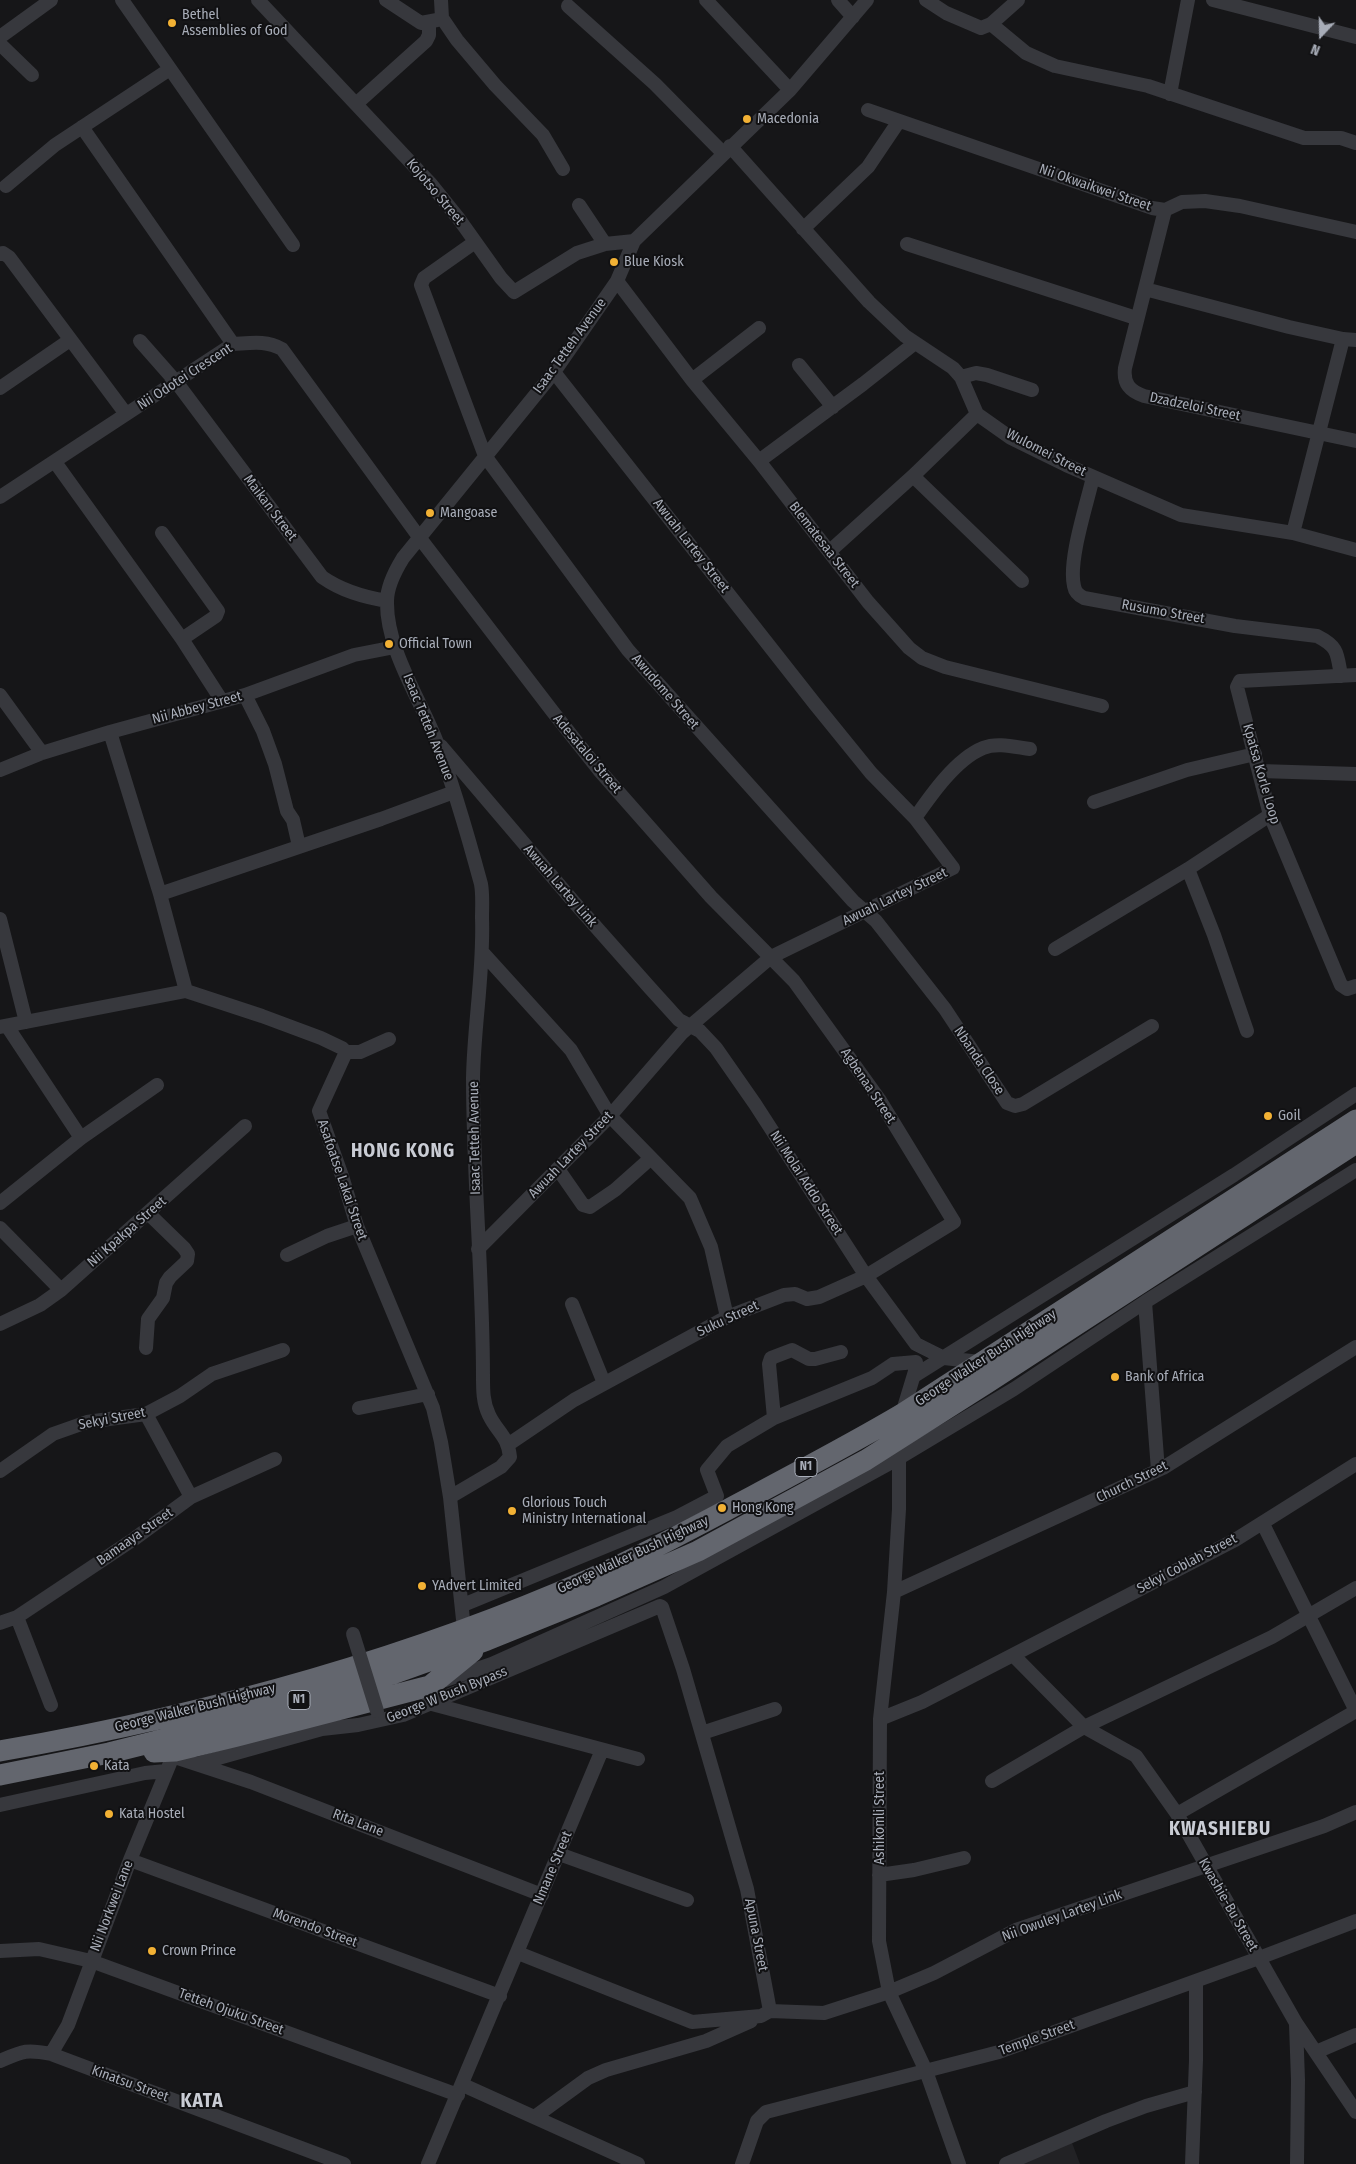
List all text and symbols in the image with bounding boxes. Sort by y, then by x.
place label: Bethel Assemblies of God [182,7,288,40]
north arrow [1296,10,1346,60]
marker: Bethel Assemblies of God [166,17,178,29]
text: N [1308,40,1322,59]
place label: Macedonia [757,111,819,127]
marker: Macedonia [741,113,753,125]
street label: Kojotso Street [402,156,468,228]
street label: Nii Okwaikwei Street [1037,161,1153,215]
place label: Blue Kiosk [624,254,684,270]
marker: Blue Kiosk [608,256,620,268]
street label: Isaac Tetteh Avenue [530,295,610,397]
street label: Nii Odotei Crescent [135,340,235,414]
street label: Dzadzeloi Street [1148,389,1242,425]
street label: Wulomei Street [1003,426,1089,480]
street label: Maikan Street [240,472,300,544]
street label: Awuah Lartey Street [649,496,733,596]
street label: Blematesaa Street [785,499,863,591]
place label: Mangoase [440,505,497,521]
marker: Mangoase [424,507,436,519]
street label: Rusumo Street [1120,596,1206,628]
place label: Official Town [399,636,472,652]
marker: Official Town [383,638,395,650]
street label: Awudome Street [628,651,702,733]
street label: Isaac Tetteh Avenue [399,671,457,783]
street label: Nii Abbey Street [150,688,244,728]
street label: Adesataloi Street [549,711,625,797]
street label: Kpatsa Korle Loop [1239,722,1283,826]
street label: Awuah Lartey Link [520,841,600,931]
street label: Awuah Lartey Street [840,864,950,930]
street label: Nbanda Close [950,1024,1008,1098]
street label: Agbenaa Street [837,1045,899,1127]
street label: Isaac Tetteh Avenue [466,1081,484,1195]
street label: Awuah Lartey Street [525,1108,617,1202]
place label: Goil [1278,1108,1301,1124]
marker: Goil [1262,1110,1274,1122]
street label: Asafoatse Lakai Street [313,1117,371,1243]
street label: Nii Molai Addo Street [766,1128,846,1238]
district label: HONG KONG [350,1141,456,1163]
street label: Nii Kpakpa Street [84,1193,170,1271]
street label: Suku Street [695,1297,761,1341]
street label: George Walker Bush Highway [912,1306,1060,1410]
place label: Bank of Africa [1125,1369,1204,1385]
marker: Bank of Africa [1109,1371,1121,1383]
street label: Sekyi Street [77,1404,147,1434]
road number: N1 [795,1458,817,1476]
street label: Church Street [1094,1458,1170,1506]
place label: Glorious Touch Ministry International [522,1495,646,1528]
place label: Hong Kong [732,1500,794,1516]
marker: Hong Kong [716,1502,728,1514]
street label: Bamaaya Street [94,1504,176,1570]
marker: Glorious Touch Ministry International [506,1505,518,1517]
street label: George Walker Bush Highway [555,1513,711,1597]
street label: Sekyi Coblah Street [1134,1531,1240,1597]
place label: YAdvert Limited [432,1578,522,1594]
marker: YAdvert Limited [416,1580,428,1592]
street label: George W Bush Bypass [384,1663,510,1727]
street label: George Walker Bush Highway [113,1680,277,1736]
road number: N1 [288,1690,310,1710]
place label: Kata [104,1758,130,1774]
marker: Kata [88,1760,100,1772]
street label: Ashikomli Street [872,1771,888,1865]
place label: Kata Hostel [119,1806,185,1822]
street label: Rita Lane [330,1806,386,1840]
marker: Kata Hostel [103,1808,115,1820]
district label: KWASHIEBU [1168,1819,1272,1841]
street label: Nmane Street [530,1829,576,1907]
street label: Kwashie-Bu Street [1195,1855,1261,1955]
street label: Nii Norkwei Lane [87,1858,137,1954]
street label: Nii Owuley Lartey Link [1000,1886,1124,1946]
street label: Apuna Street [741,1897,771,1973]
street label: Morendo Street [270,1905,360,1951]
place label: Crown Prince [162,1943,236,1959]
marker: Crown Prince [146,1945,158,1957]
street label: Tetteh Ojuku Street [176,1985,286,2039]
street label: Temple Street [997,2017,1077,2059]
street label: Kinatsu Street [89,2062,171,2106]
district label: KATA [180,2091,224,2113]

